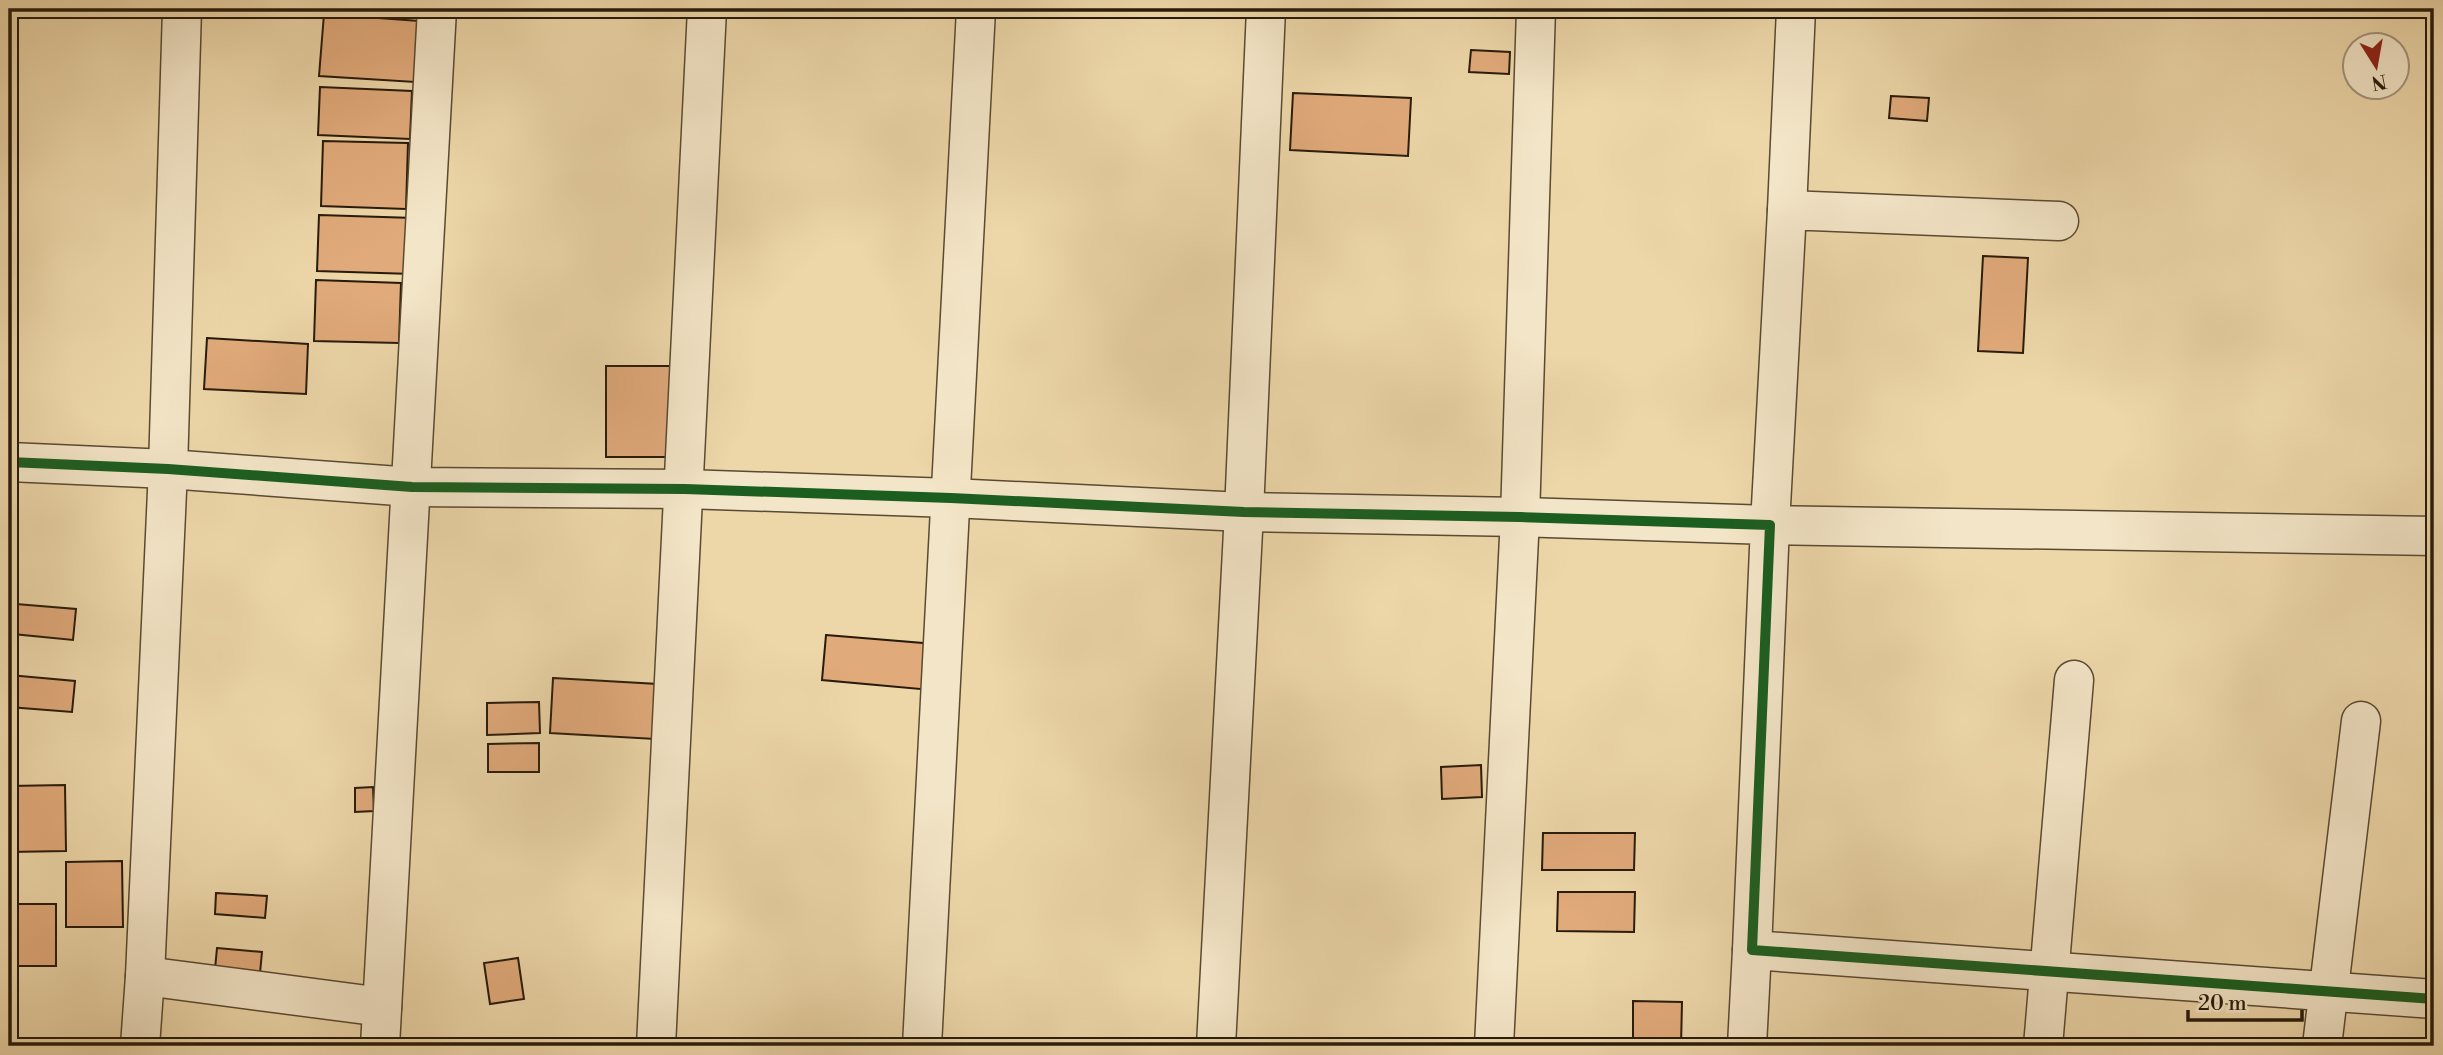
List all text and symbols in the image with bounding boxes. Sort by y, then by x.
north arrow [2342,32,2412,102]
text: N [2369,68,2389,95]
scale bar [2188,978,2301,1022]
text: 20 m [2198,991,2247,1017]

